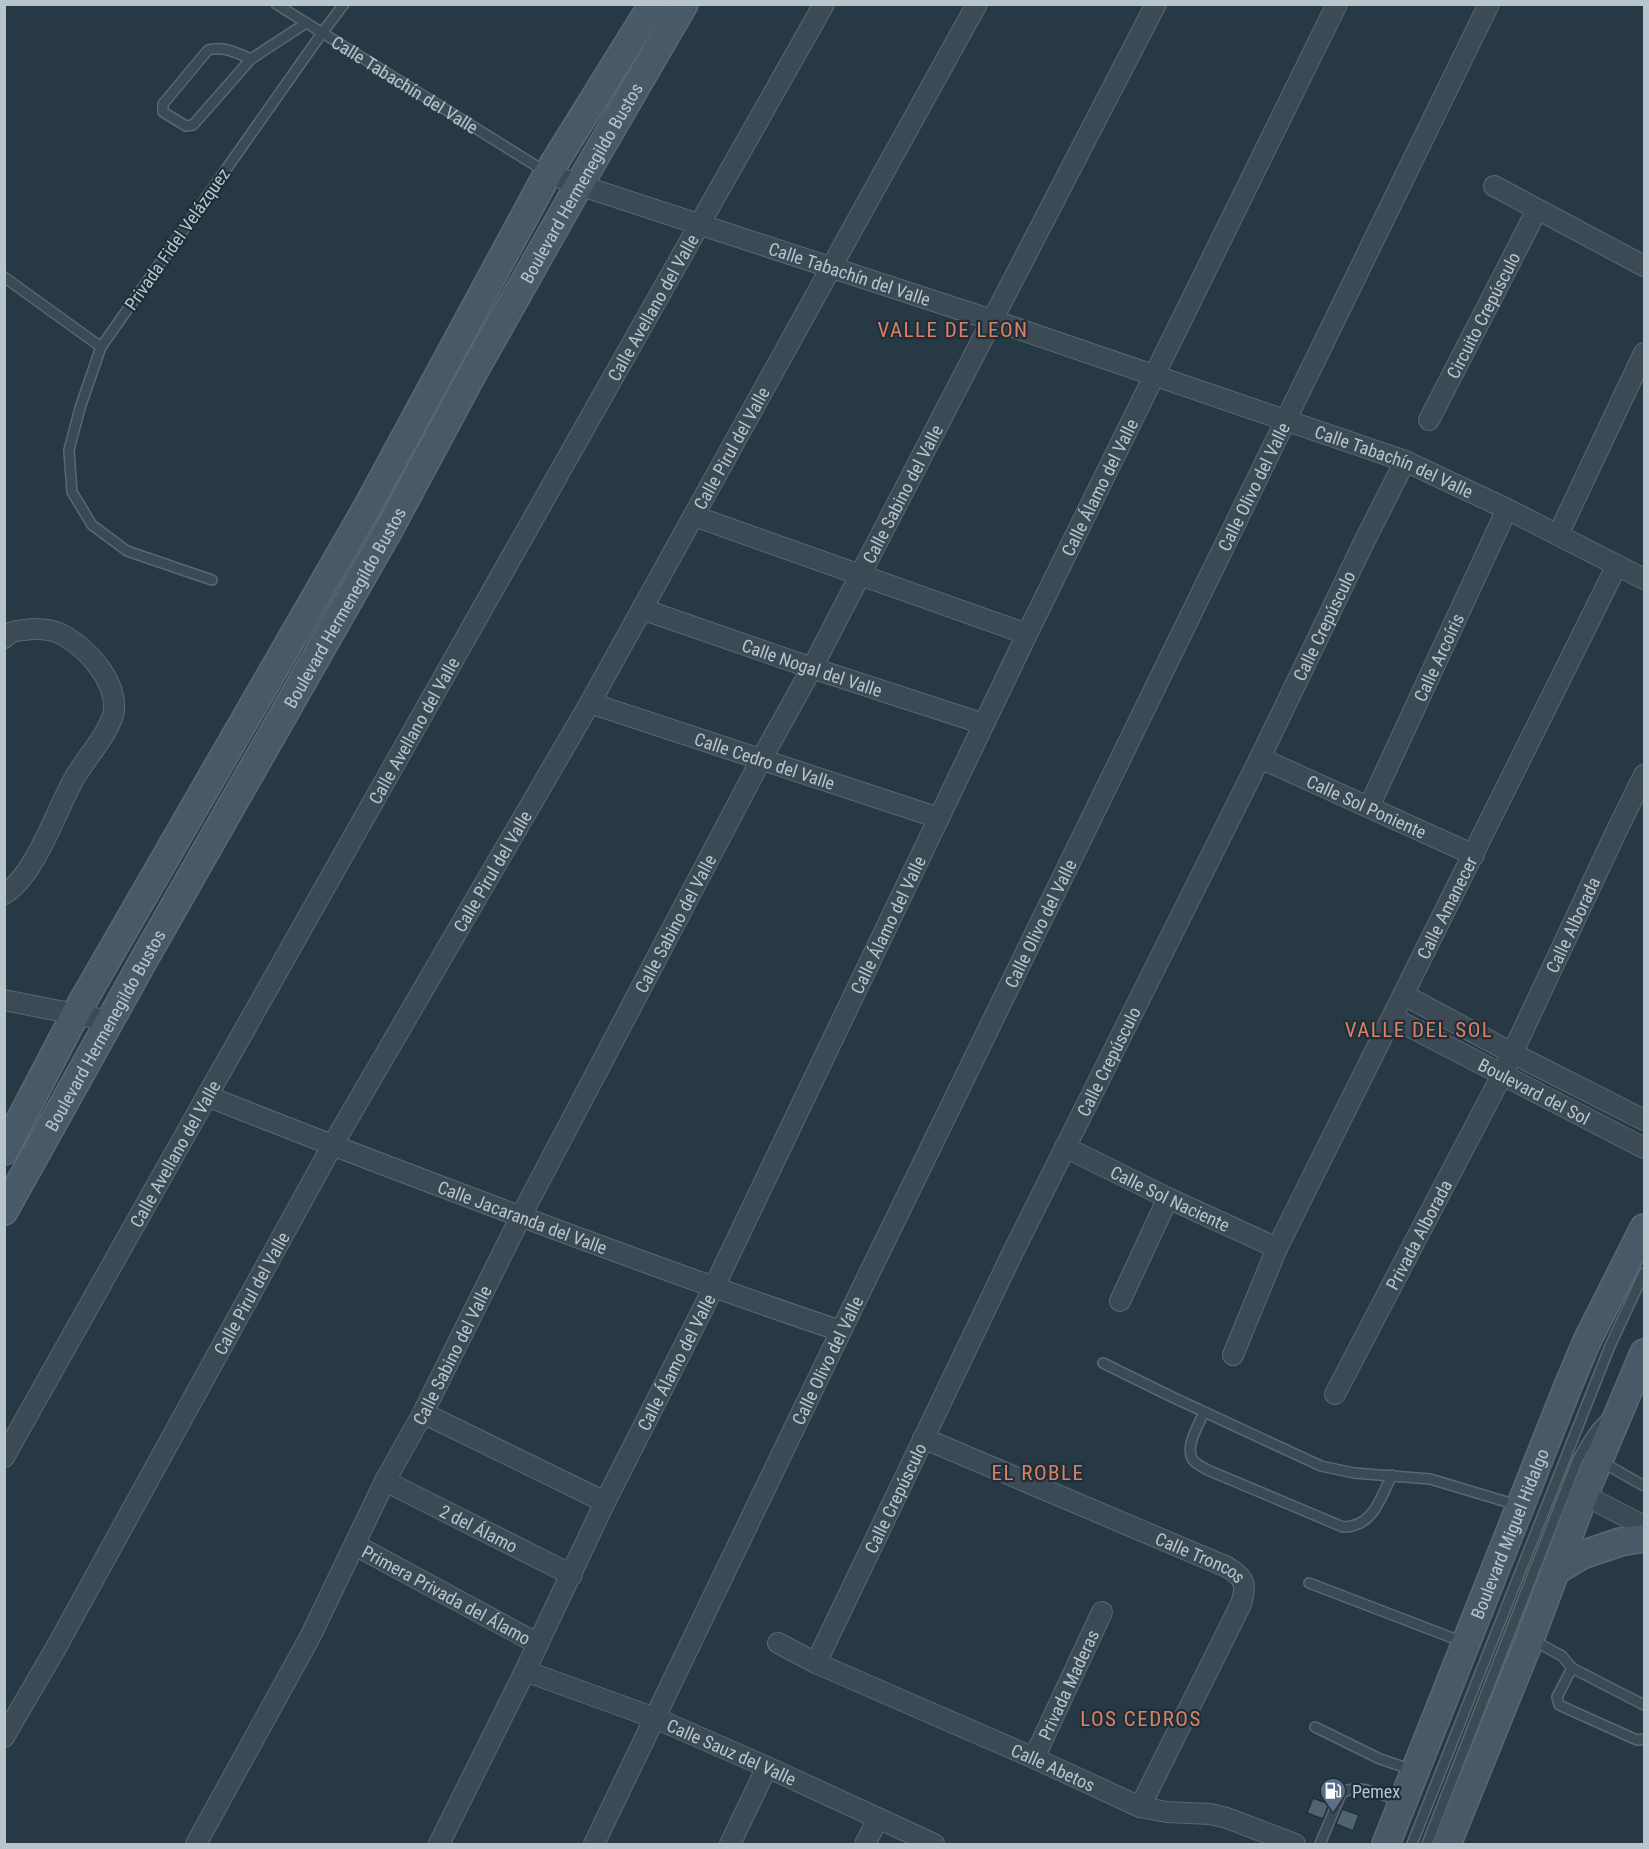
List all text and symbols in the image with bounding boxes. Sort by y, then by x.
street label: Calle Tabachín del Valle [328,31,482,138]
street label: Boulevard Hermenegildo Bustos [515,79,647,287]
street label: Privada Fidel Velázquez [120,164,234,314]
street label: Calle Avellano del Valle [603,230,702,384]
street label: Calle Tabachín del Valle [766,237,933,310]
street label: Circuito Crepúsculo [1442,248,1524,382]
district label: VALLE DE LEON [877,318,1029,342]
street label: Calle Pirul del Valle [689,383,774,513]
street label: Calle Álamo del Valle [1057,415,1142,559]
street label: Calle Olivo del Valle [1213,419,1294,554]
street label: Calle Sabino del Valle [858,421,947,567]
street label: Calle Tabachín del Valle [1312,421,1477,502]
street label: Boulevard Hermenegildo Bustos [279,503,410,711]
street label: Calle Crepúsculo [1288,567,1359,684]
street label: Calle Arcoíris [1409,610,1468,705]
street label: Calle Nogal del Valle [739,634,885,701]
street label: Calle Avellano del Valle [364,653,463,808]
street label: Calle Cedro del Valle [692,728,838,793]
street label: Calle Sol Poniente [1303,770,1430,843]
street label: Calle Pirul del Valle [449,807,536,936]
street label: Calle Sabino del Valle [630,851,720,996]
street label: Calle Álamo del Valle [846,852,930,997]
street label: Calle Amanecer [1412,852,1481,962]
street label: Calle Olivo del Valle [1000,856,1080,991]
street label: Calle Alborada [1541,873,1604,976]
street label: Boulevard Hermenegildo Bustos [40,926,169,1135]
street label: Calle Crepúsculo [1072,1003,1145,1120]
district label: VALLE DEL SOL [1345,1018,1493,1042]
street label: Boulevard del Sol [1475,1054,1594,1129]
street label: Calle Avellano del Valle [125,1077,224,1231]
street label: Calle Sol Naciente [1107,1161,1233,1235]
street label: Calle Jacaranda del Valle [435,1176,610,1258]
street label: Privada Alborada [1381,1176,1456,1293]
street label: Calle Pirul del Valle [209,1228,293,1358]
street label: Calle Sabino del Valle [408,1282,495,1429]
street label: Calle Álamo del Valle [633,1290,719,1434]
street label: Calle Olivo del Valle [787,1292,867,1428]
street label: Calle Crepúsculo [860,1439,930,1556]
street label: Boulevard Miguel Hidalgo [1466,1445,1553,1622]
district label: EL ROBLE [992,1461,1084,1485]
street label: 2 del Álamo [436,1500,521,1557]
street label: Calle Troncos [1152,1527,1250,1587]
street label: Primera Privada del Álamo [359,1540,534,1649]
street label: Privada Maderas [1034,1626,1103,1743]
district label: LOS CEDROS [1080,1707,1202,1731]
street label: Calle Sauz del Valle [664,1714,800,1790]
street label: Calle Abetos [1008,1739,1098,1795]
fuel station icon: Pemex [1318,1776,1348,1814]
place label: Pemex [1352,1781,1400,1802]

